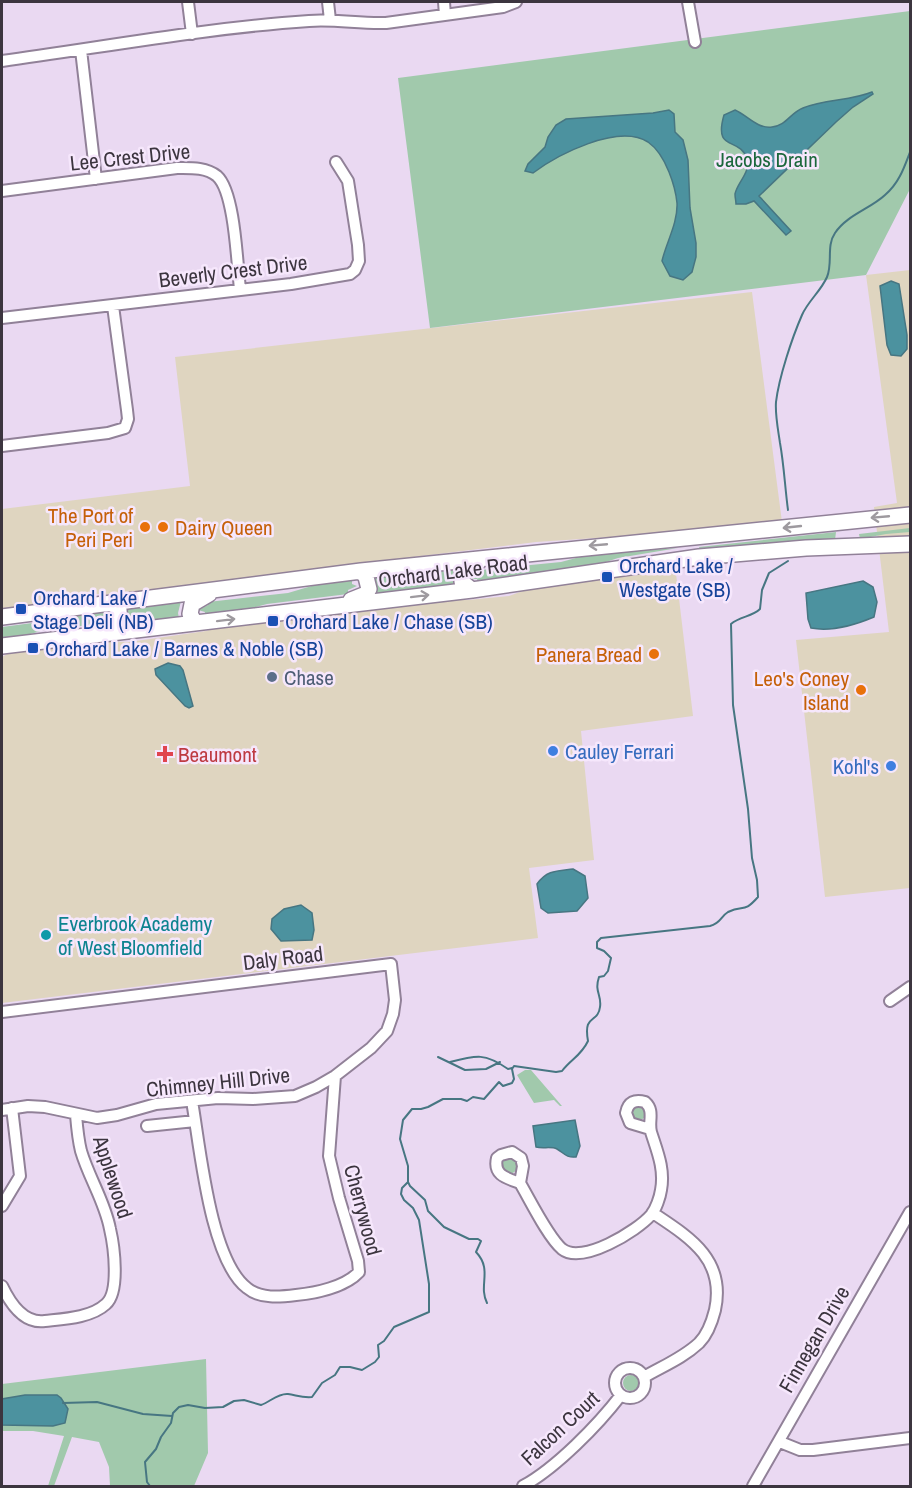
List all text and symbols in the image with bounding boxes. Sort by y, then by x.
street label: Lee Crest Drive [69,136,191,178]
park label: Jacobs Drain [716,145,818,174]
street label: Beverly Crest Drive [157,248,309,294]
place label: The Port of Peri Peri [48,501,133,554]
one-way arrow [871,512,891,523]
place label: Dairy Queen [175,513,273,542]
marker: The Port of Peri Peri [138,520,152,534]
marker: Dairy Queen [156,520,170,534]
one-way arrow [783,522,803,533]
one-way arrow [589,540,609,551]
street label: Orchard Lake Road [377,547,529,595]
place label: Orchard Lake / Westgate (SB) [619,551,733,604]
marker: Orchard Lake / Westgate (SB) [600,570,614,584]
place label: Orchard Lake / Stage Deli (NB) [33,583,154,636]
one-way arrow [410,591,429,602]
marker: Orchard Lake / Stage Deli (NB) [14,602,28,616]
place label: Orchard Lake / Chase (SB) [285,607,493,636]
one-way arrow [216,614,236,625]
marker: Orchard Lake / Chase (SB) [266,614,280,628]
place label: Orchard Lake / Barnes & Noble (SB) [45,634,324,663]
place label: Panera Bread [536,640,642,669]
marker: Orchard Lake / Barnes & Noble (SB) [26,641,40,655]
marker: Panera Bread [647,647,661,661]
place label: Chase [284,663,334,692]
place label: Leo's Coney Island [754,664,849,717]
marker: Chase [265,670,279,684]
marker: Leo's Coney Island [854,683,868,697]
place label: Cauley Ferrari [565,737,674,766]
place label: Beaumont [178,740,257,769]
marker: Cauley Ferrari [546,744,560,758]
marker: Beaumont [156,745,174,763]
place label: Kohl's [833,752,879,781]
marker: Kohl's [884,759,898,773]
place label: Everbrook Academy of West Bloomfield [58,909,212,962]
marker: Everbrook Academy of West Bloomfield [39,928,53,942]
street label: Daly Road [241,939,325,977]
street label: Chimney Hill Drive [145,1060,291,1104]
street label: Applewood [86,1131,140,1222]
street label: Cherrywood [337,1161,389,1259]
street label: Finnegan Drive [772,1280,856,1398]
street label: Falcon Court [514,1384,606,1472]

